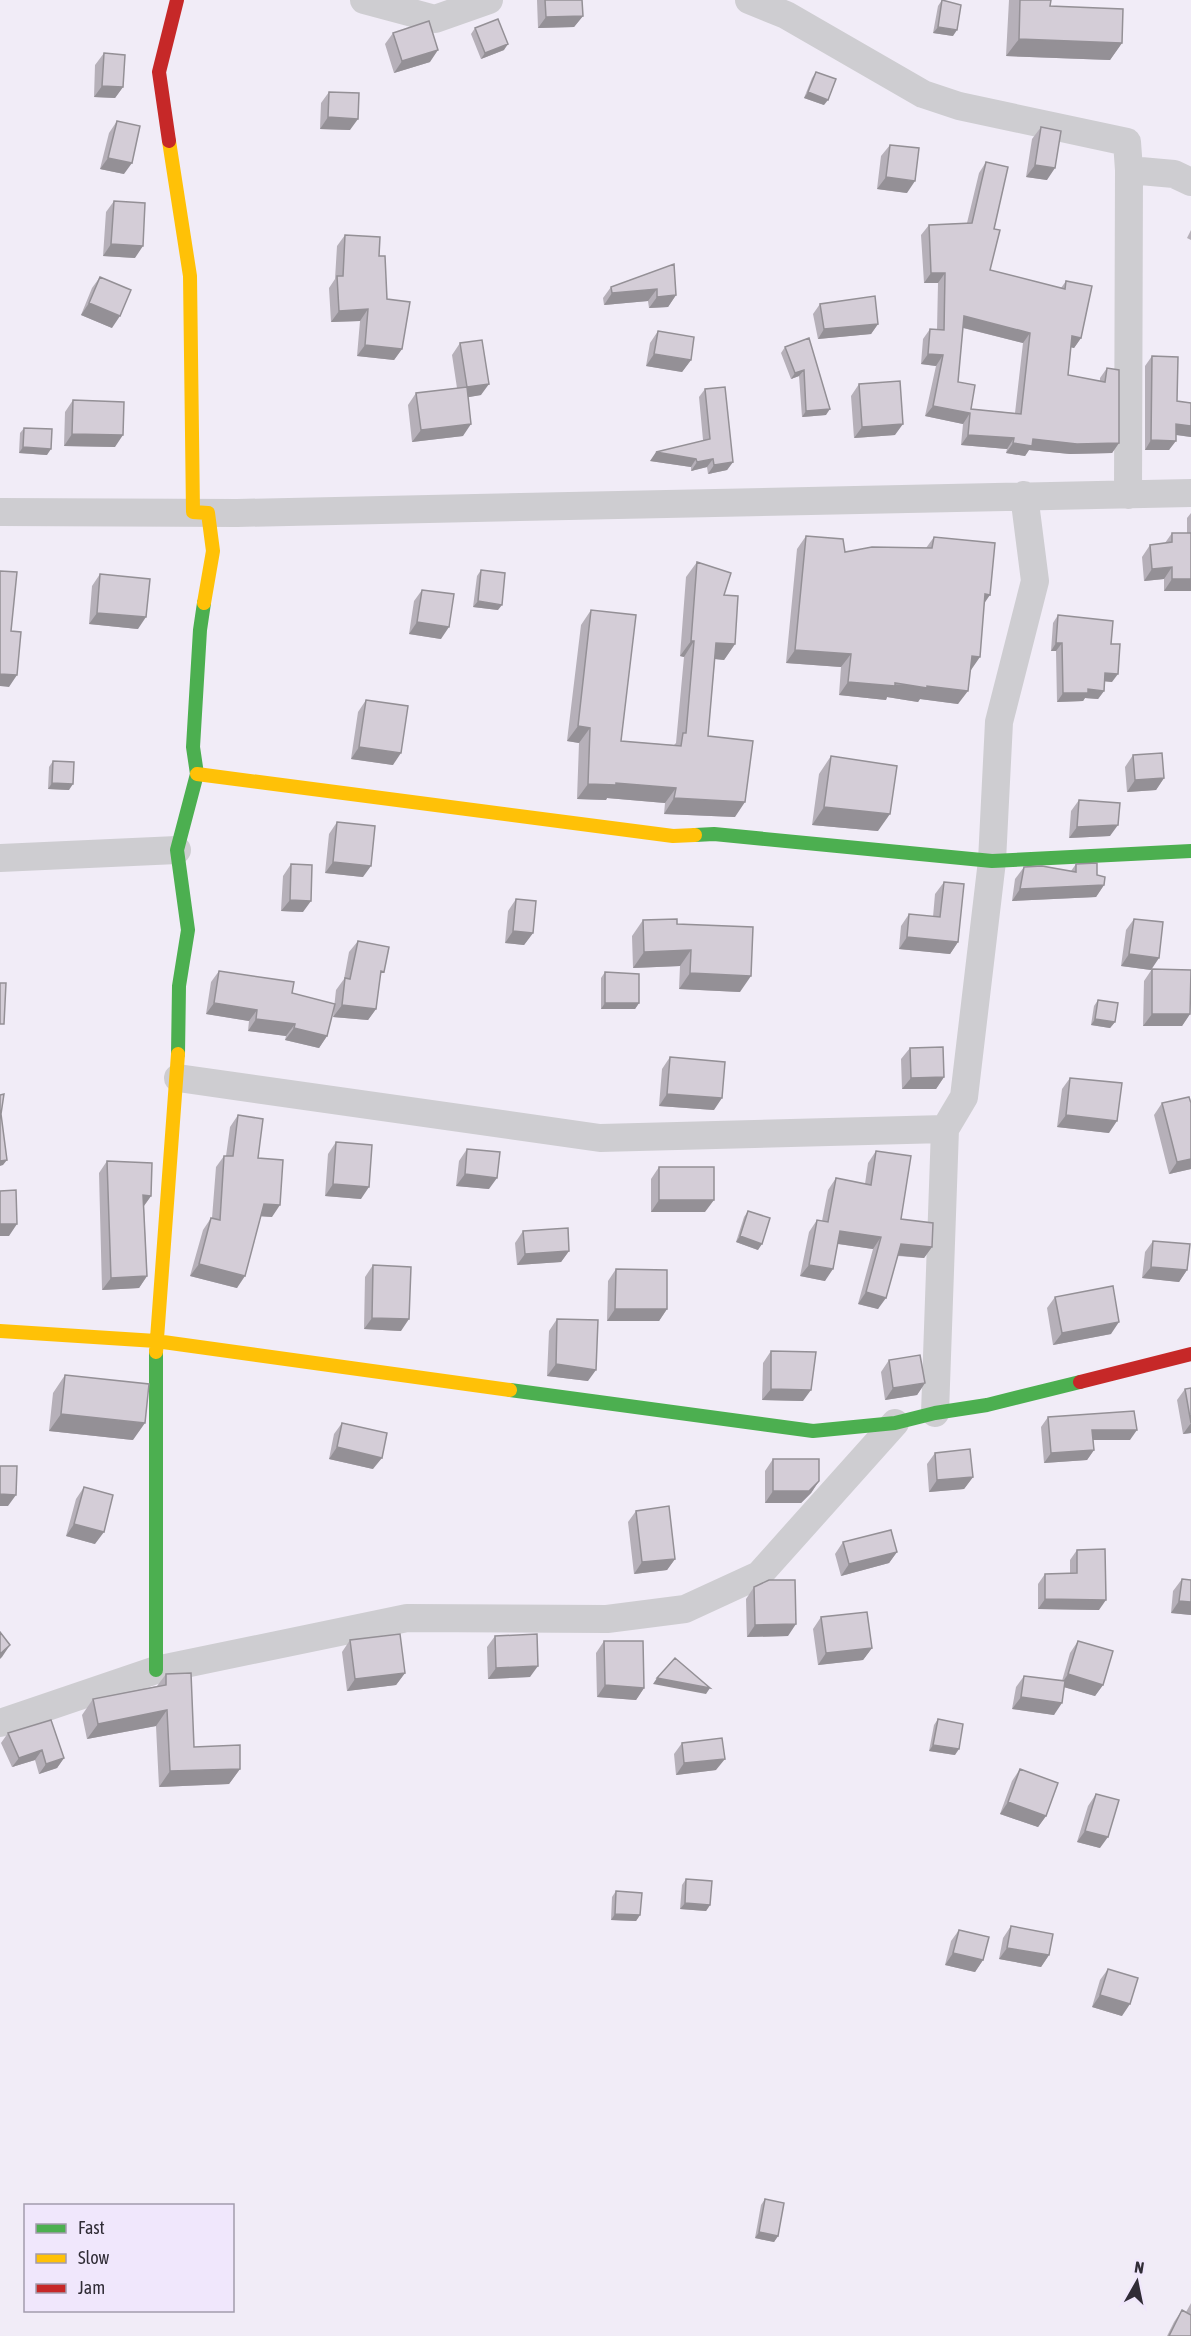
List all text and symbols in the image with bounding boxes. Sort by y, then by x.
legend [24,2204,234,2312]
text: Fast [78,2217,105,2238]
text: Slow [78,2247,109,2268]
north arrow [1107,2252,1167,2312]
text: N [1133,2258,1145,2277]
text: Jam [78,2277,105,2298]

